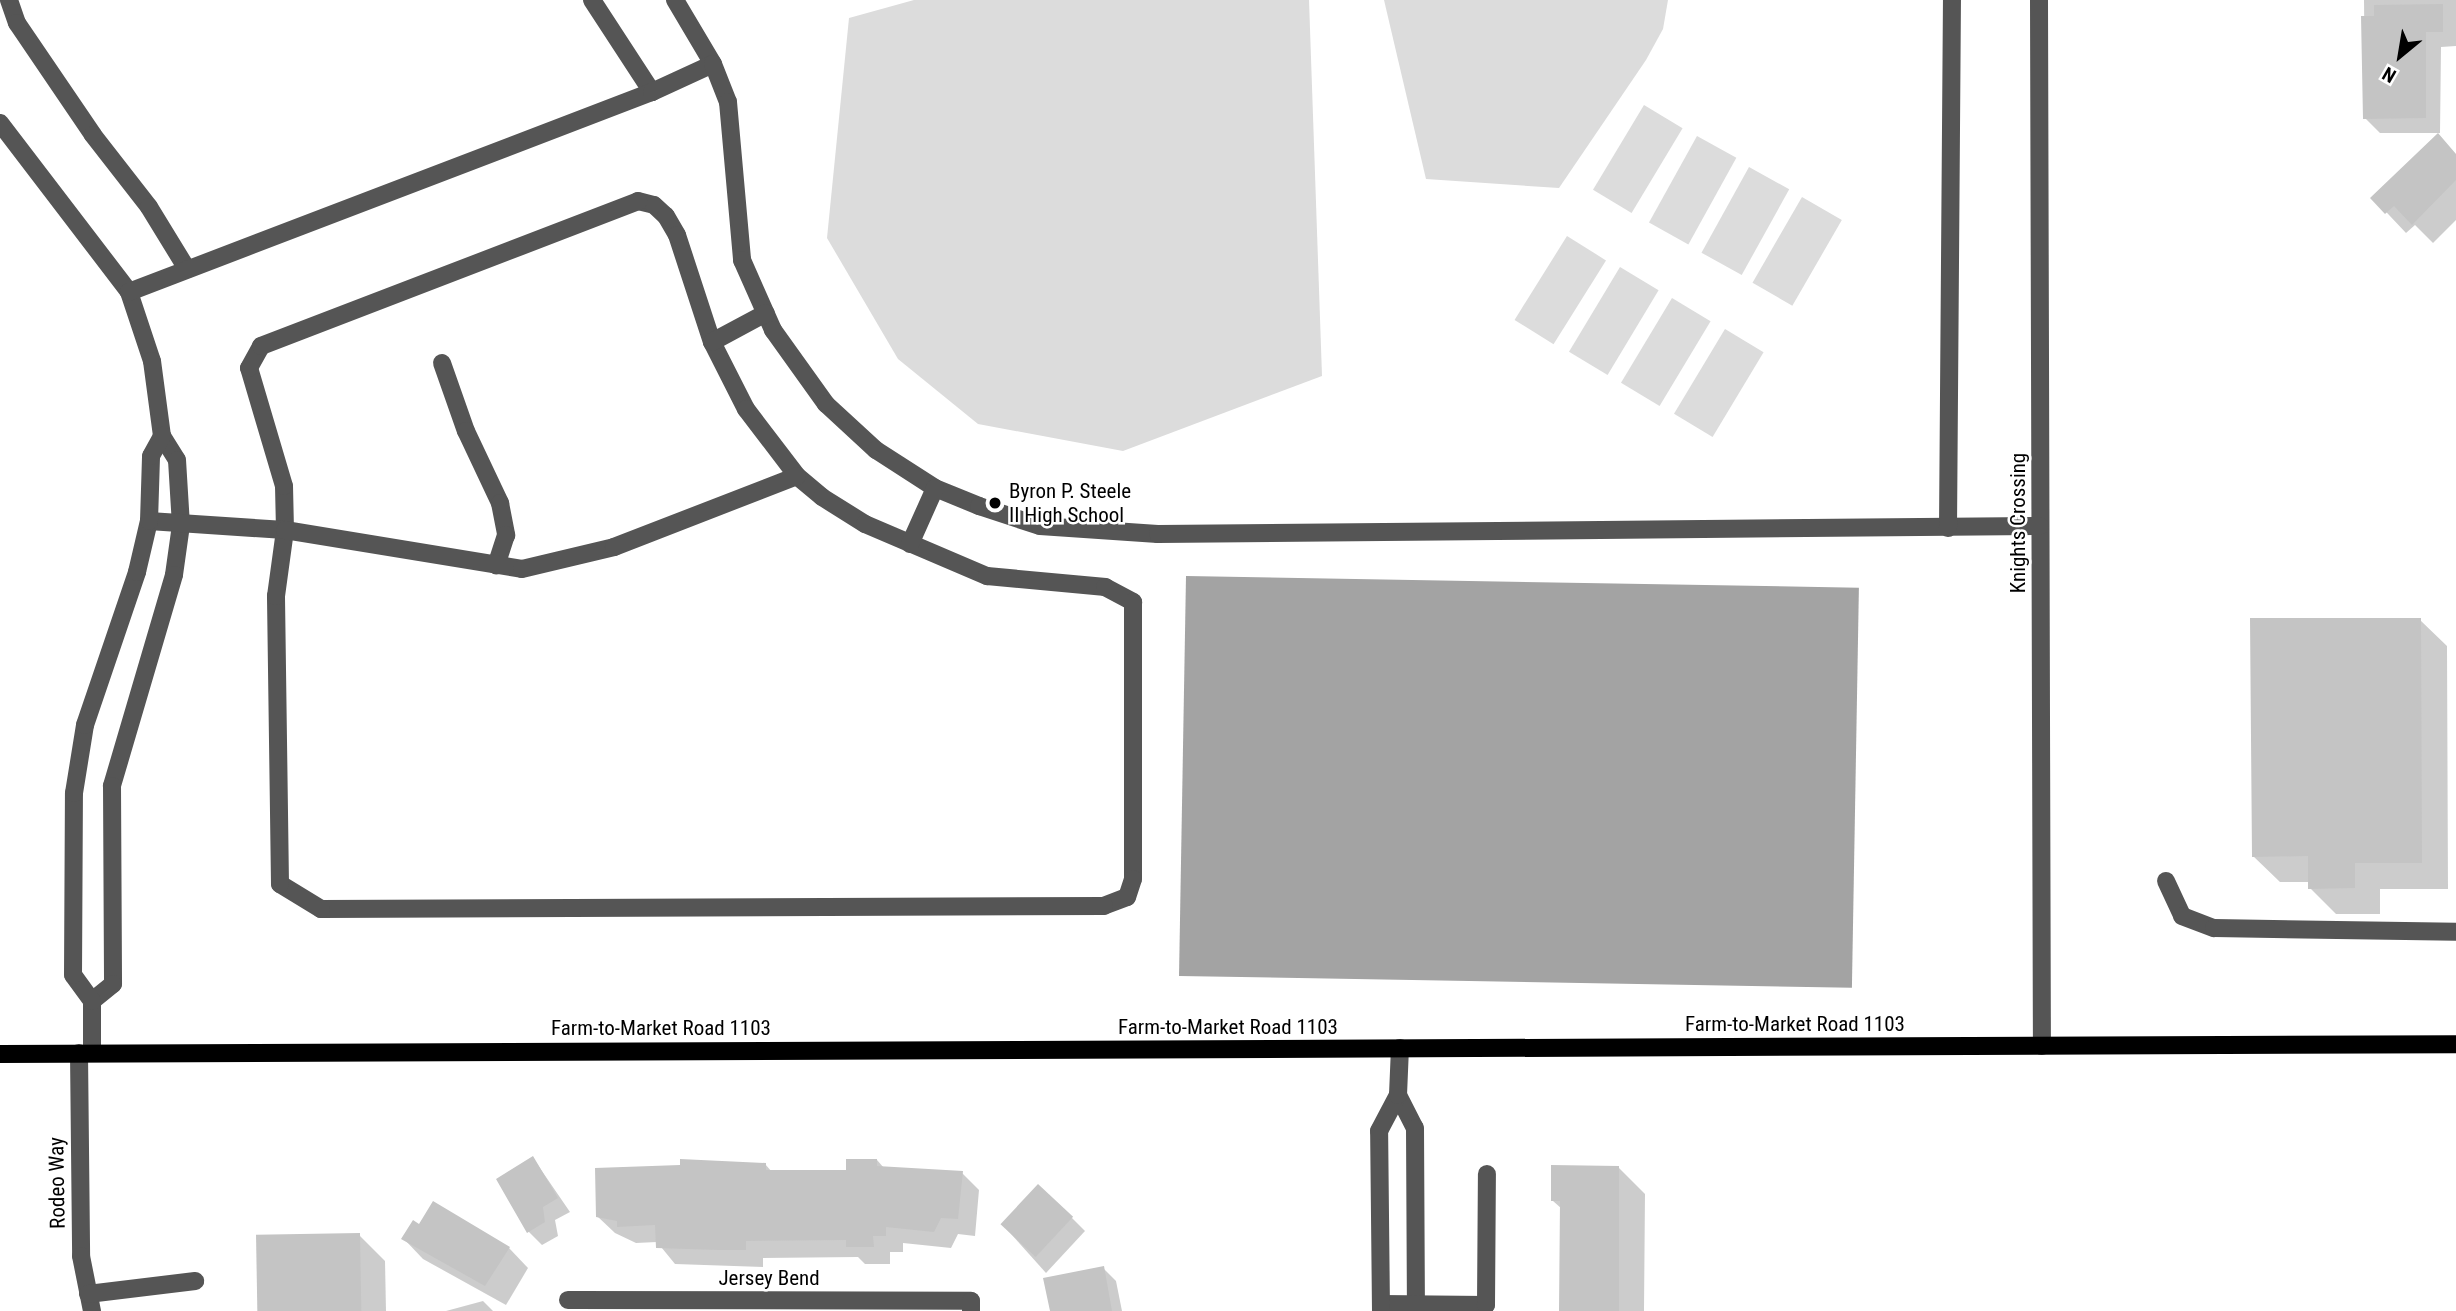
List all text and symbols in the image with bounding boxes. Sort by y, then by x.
north arrow [2365,21,2435,91]
text: N [2378,62,2400,87]
street label: Knights Crossing [2005,453,2031,593]
place label: Byron P. Steele II High School [1009,478,1131,528]
marker: Byron P. Steele II High School [987,495,1003,511]
street label: Farm-to-Market Road 1103 [1685,1011,1905,1037]
street label: Farm-to-Market Road 1103 [1118,1014,1338,1040]
street label: Farm-to-Market Road 1103 [551,1015,771,1041]
street label: Rodeo Way [44,1137,70,1229]
street label: Jersey Bend [718,1265,820,1291]

